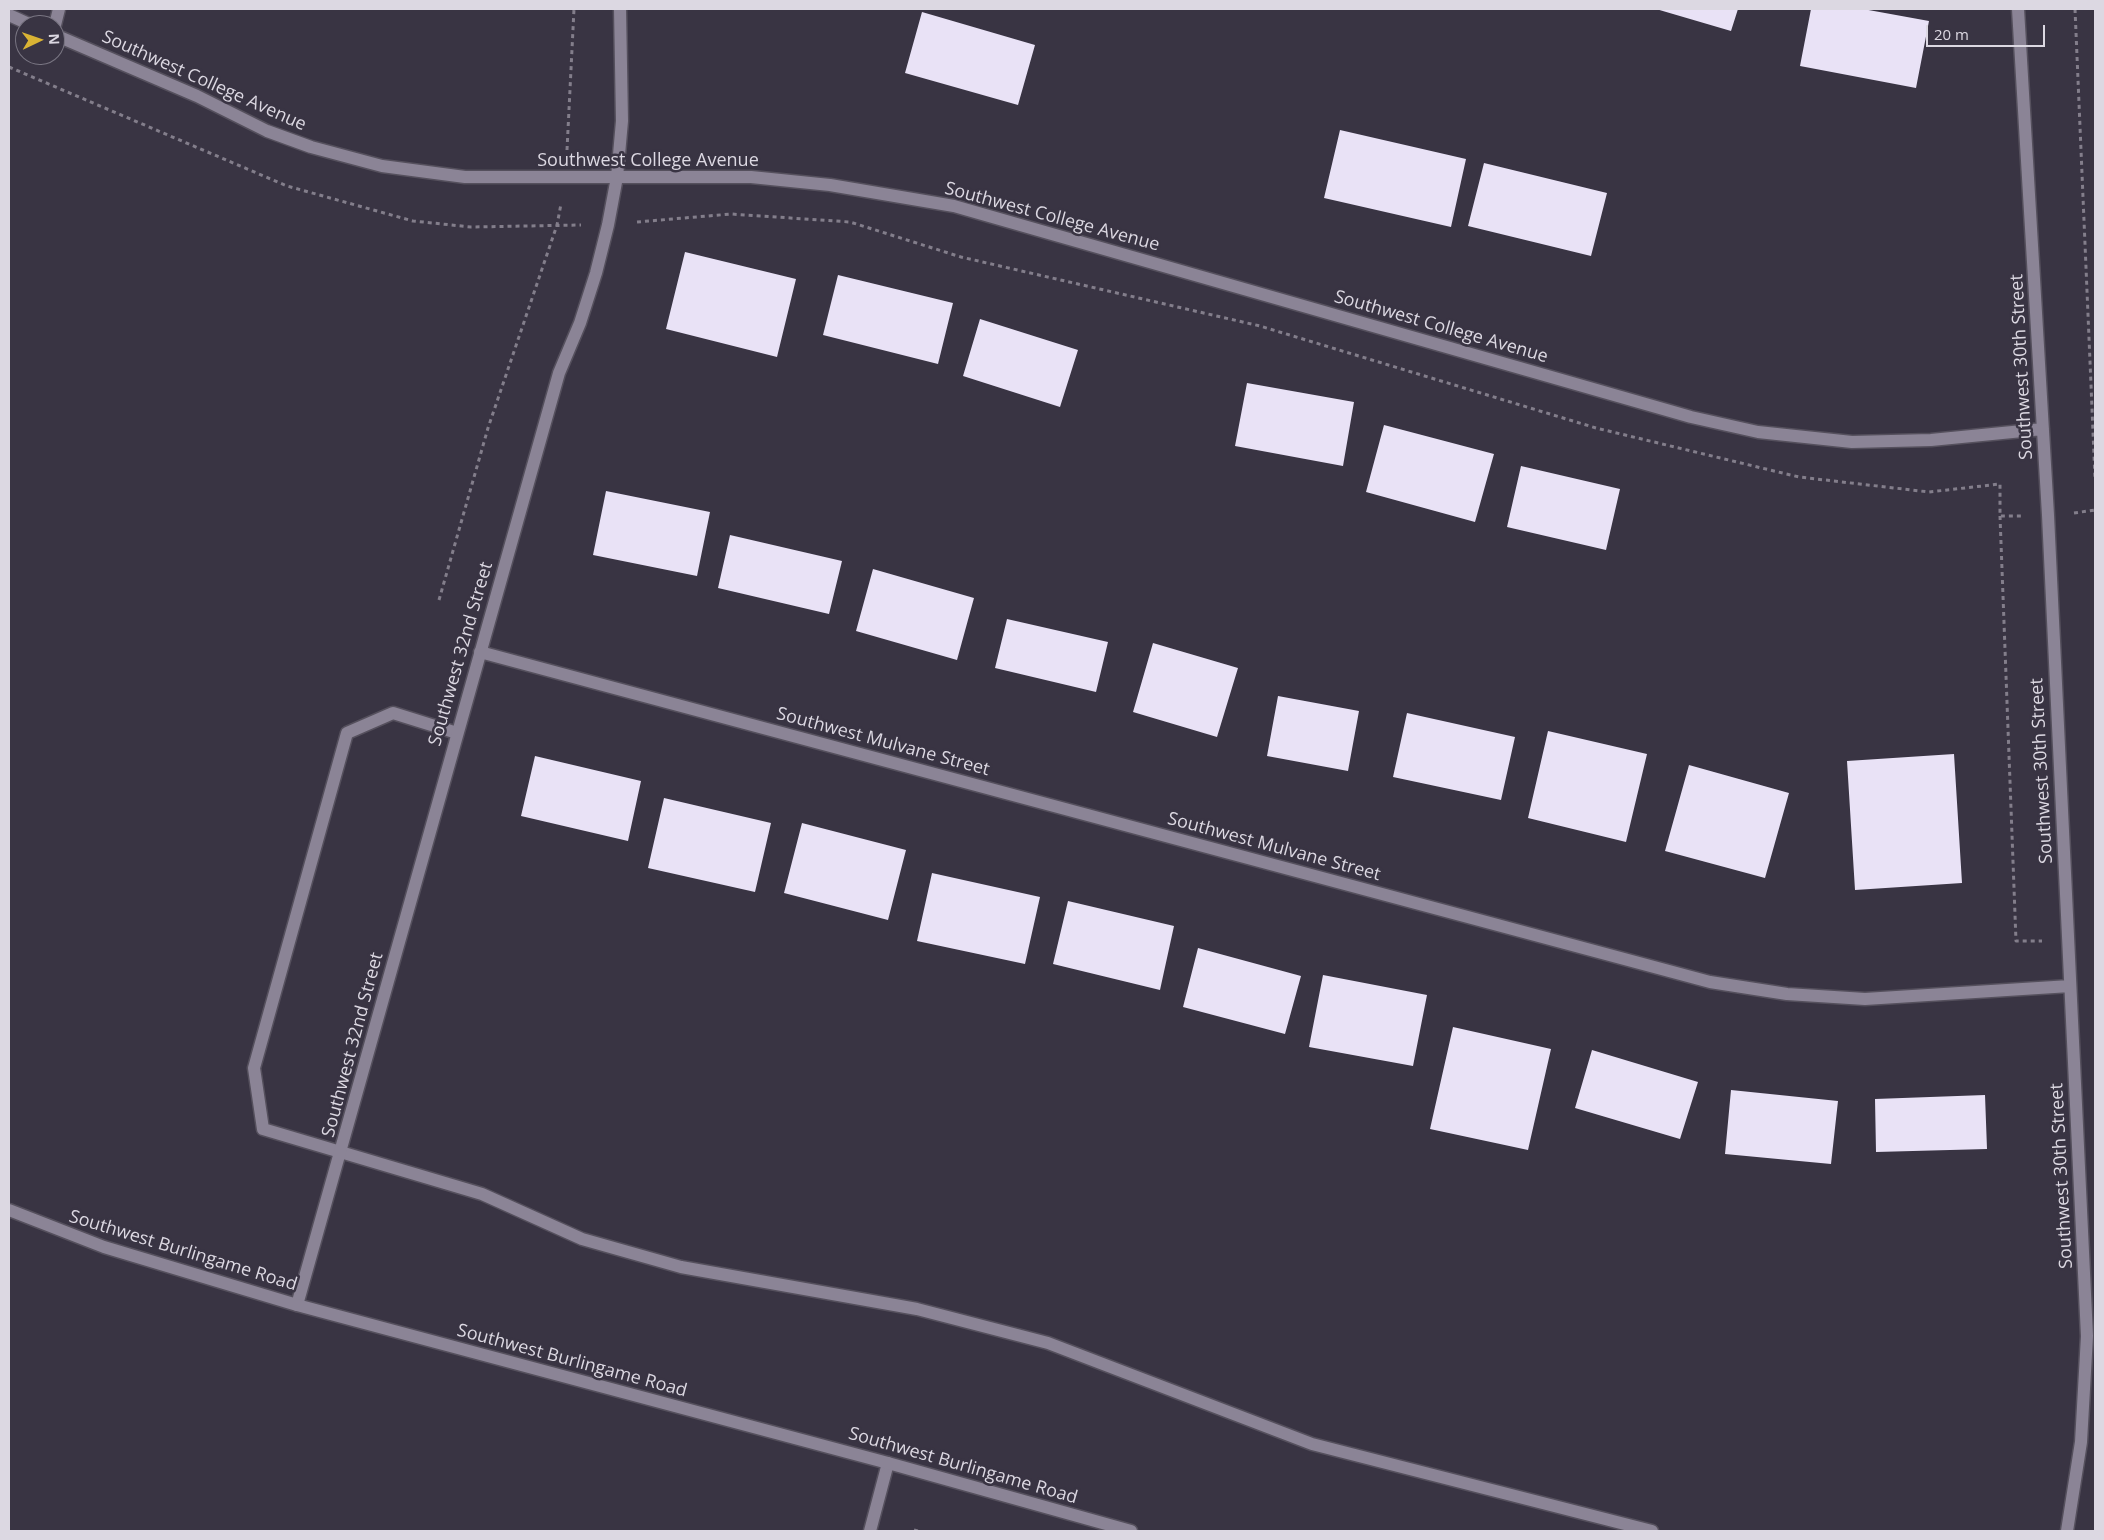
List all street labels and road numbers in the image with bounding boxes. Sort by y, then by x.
street label: Southwest College Avenue [98,26,310,136]
street label: Southwest College Avenue [537,150,759,172]
street label: Southwest College Avenue [942,178,1162,256]
street label: Southwest 30th Street [2006,274,2038,460]
street label: Southwest College Avenue [1332,286,1550,368]
street label: Southwest 32nd Street [424,559,498,749]
street label: Southwest 30th Street [2026,678,2058,864]
street label: Southwest Mulvane Street [774,703,992,781]
street label: Southwest Mulvane Street [1165,808,1383,886]
street label: Southwest 32nd Street [318,950,388,1140]
street label: Southwest 30th Street [2046,1083,2078,1269]
street label: Southwest Burlingame Road [66,1206,300,1296]
street label: Southwest Burlingame Road [455,1320,689,1402]
street label: Southwest Burlingame Road [846,1423,1080,1509]

